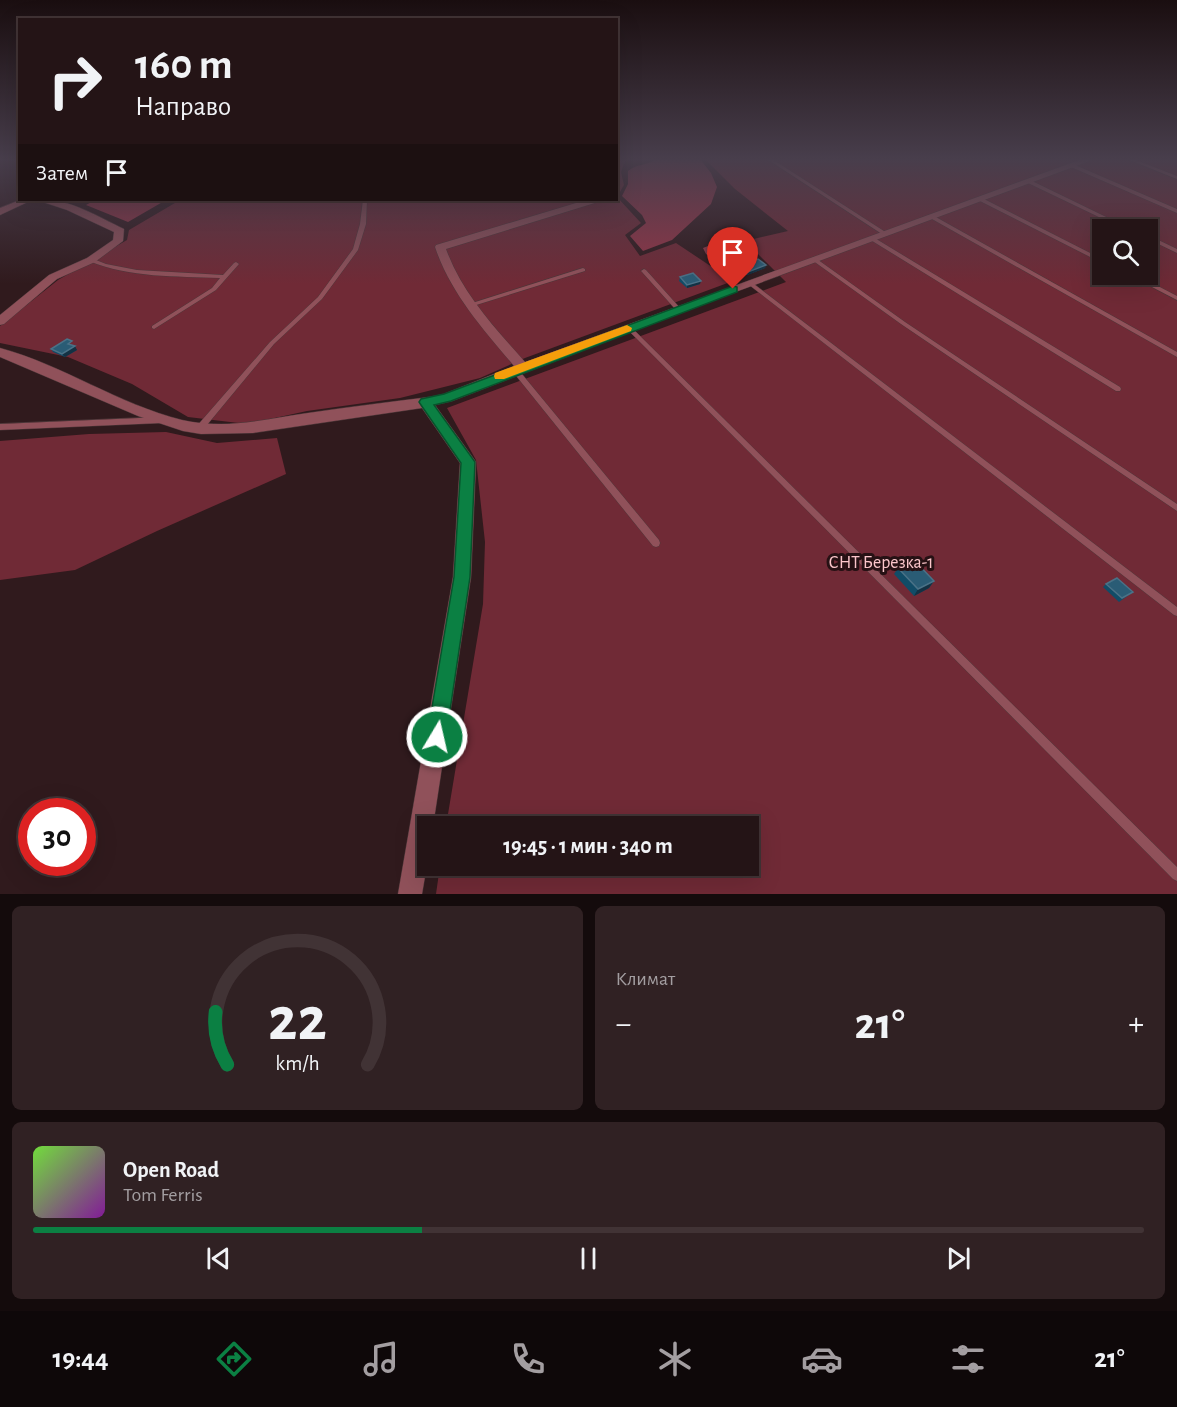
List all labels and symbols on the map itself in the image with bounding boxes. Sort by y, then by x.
pin [707,227,758,289]
park label: СНТ Березка-1 [829,554,933,572]
position arrow [405,705,469,769]
speed limit sign: 30 [18,798,96,876]

